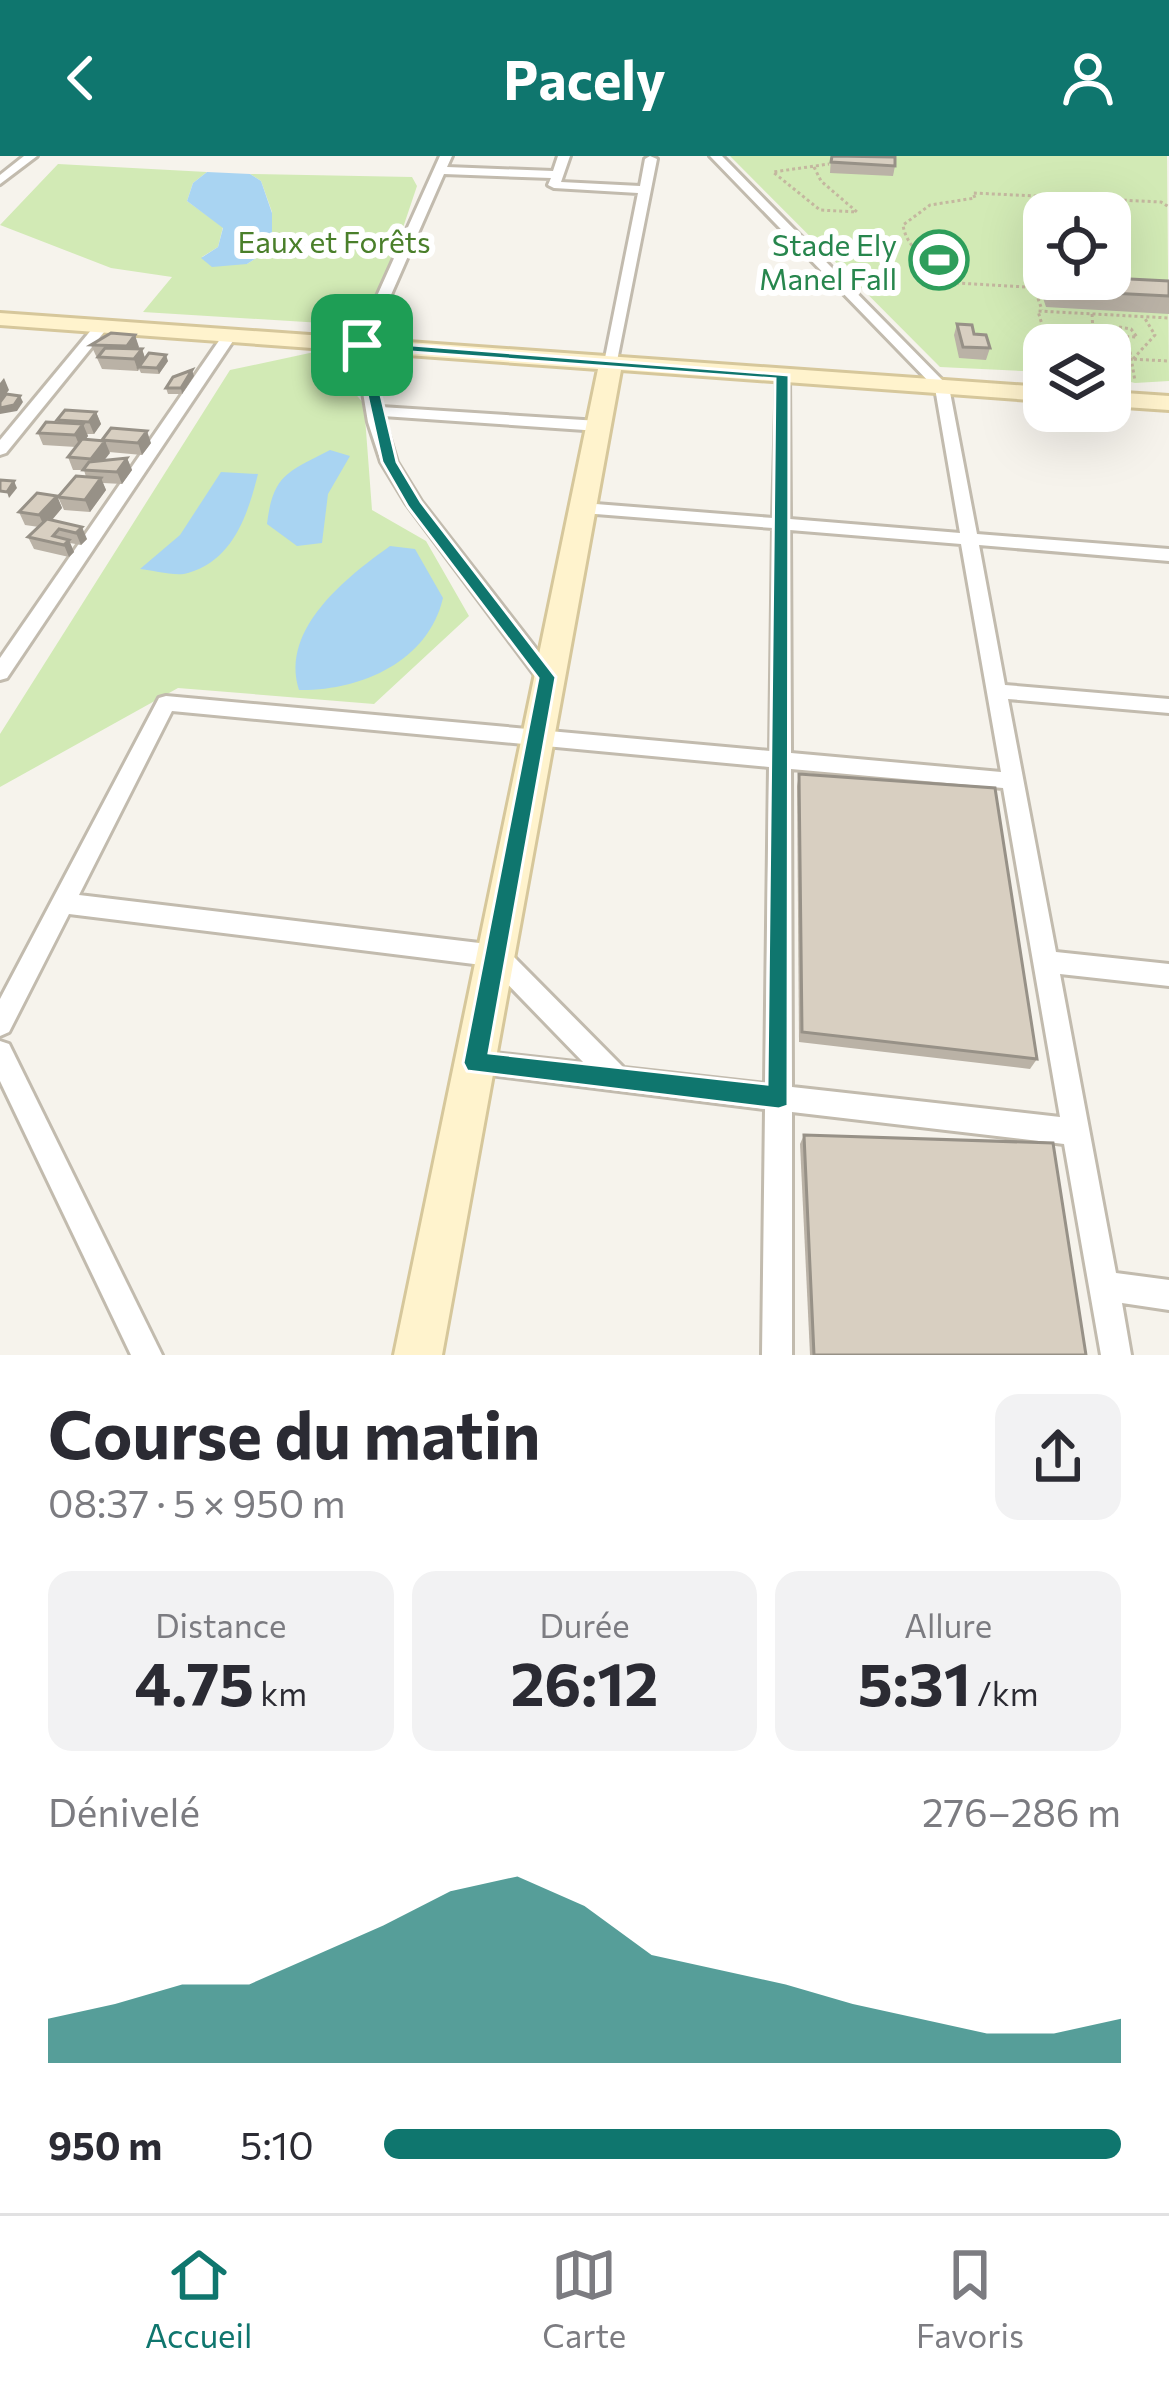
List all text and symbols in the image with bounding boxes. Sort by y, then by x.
icon: back [48,45,114,111]
text: Pacely [503,45,666,111]
icon: person [1055,45,1121,111]
map controls [1023,192,1131,432]
button: locate [1023,192,1131,300]
park label: Eaux et Forêts [237,222,431,259]
place label: Stade Ely Manel Fall [759,225,897,296]
sports icon: Stade Ely Manel Fall [908,229,970,291]
pin [311,294,413,396]
icon: arrive [329,312,395,378]
button: layers [1023,324,1131,432]
text: Course du matin [48,1392,540,1473]
button: share [995,1394,1121,1520]
text: 08:37 · 5 × 950 m [48,1478,346,1526]
text: Distance [155,1604,286,1645]
text: Durée [539,1604,630,1645]
text: Allure [904,1604,992,1645]
text: 4.75 [135,1645,254,1718]
text: 26:12 [511,1645,658,1718]
text: 5:31 [858,1645,971,1718]
text: km [254,1672,307,1713]
text: /km [971,1672,1038,1713]
text: Dénivelé [48,1787,200,1835]
text: 276–286 m [922,1787,1121,1835]
text: 950 m [48,2120,162,2168]
text: 5:10 [240,2120,314,2168]
tab: Accueil [145,2242,252,2355]
tab: Carte [542,2242,626,2355]
tab: Favoris [916,2242,1024,2355]

